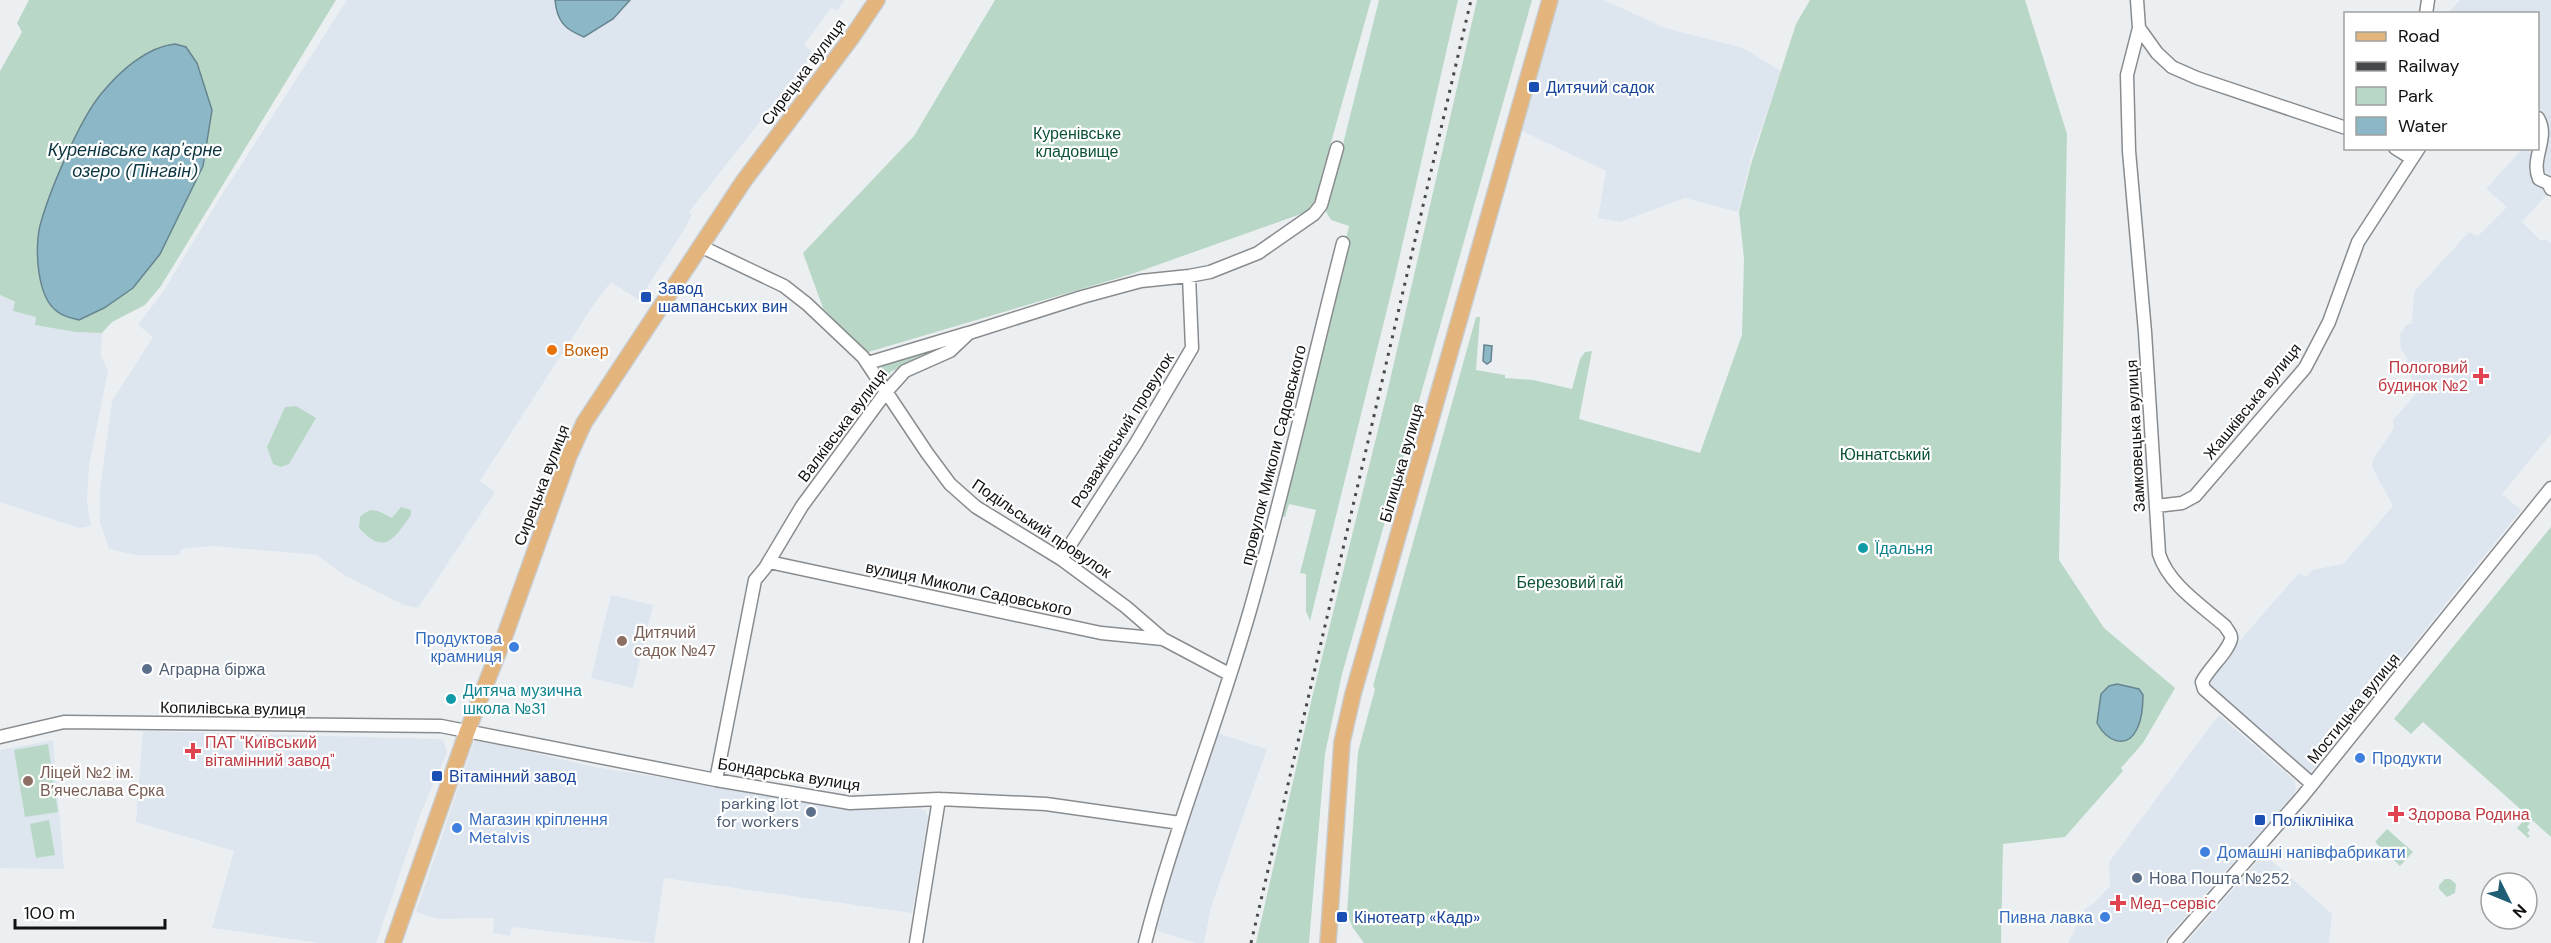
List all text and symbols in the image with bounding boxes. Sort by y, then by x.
legend [2344,12,2539,150]
street label: Сирецька вулиця [756,15,850,130]
text: Road [2398,24,2440,48]
text: Railway [2398,54,2460,78]
place label: Дитячий садок [1546,77,1655,98]
marker: Дитячий садок [1527,80,1541,94]
text: Park [2398,84,2434,108]
text: Water [2398,114,2448,138]
park label: Куренівське кладовище [1033,123,1121,162]
water label: Куренівське кар'єрне озеро (Пінгвін) [48,138,222,183]
place label: Завод шампанських вин [658,278,788,317]
marker: Завод шампанських вин [639,290,653,304]
street label: Жашківська вулиця [2199,339,2306,464]
place label: Вокер [564,340,609,361]
marker: Вокер [545,343,559,357]
street label: провулок Миколи Садовського [1236,343,1311,568]
street label: Розважівський провулок [1066,348,1179,512]
place label: Пологовий будинок №2 [2378,357,2468,396]
street label: Замковецька вулиця [2121,359,2150,513]
street label: Валківська вулиця [793,364,892,486]
marker: Пологовий будинок №2 [2472,367,2490,385]
street label: Білицька вулиця [1375,401,1428,525]
street label: Сирецька вулиця [509,422,574,549]
park label: Юннатський [1840,444,1930,465]
street label: Подільський провулок [968,474,1116,583]
place label: Їдальня [1875,538,1933,559]
marker: Їдальня [1856,541,1870,555]
street label: вулиця Миколи Садовського [864,556,1074,621]
park label: Березовий гай [1517,572,1623,593]
place label: Дитячий садок №47 [634,622,716,661]
place label: Продуктова крамниця [415,628,502,667]
marker: Дитячий садок №47 [615,634,629,648]
marker: Продуктова крамниця [507,640,521,654]
street label: Мостицька вулиця [2302,649,2405,768]
place label: Аграрна біржа [159,659,266,680]
marker: Аграрна біржа [140,662,154,676]
place label: Дитяча музична школа №31 [463,680,582,719]
marker: Дитяча музична школа №31 [444,692,458,706]
street label: Копилівська вулиця [160,697,306,720]
place label: ПАТ "Київський вітамінний завод" [205,732,335,771]
marker: ПАТ "Київський вітамінний завод" [186,744,200,758]
place label: Продукти [2372,748,2442,769]
marker: Продукти [2353,751,2367,765]
street label: Бондарська вулиця [716,753,862,796]
place label: Ліцей №2 ім. В’ячеслава Єрка [40,762,164,801]
place label: Вітамінний завод [449,766,577,787]
marker: Вітамінний завод [430,769,444,783]
marker: Ліцей №2 ім. В’ячеслава Єрка [21,774,35,788]
place label: parking lot for workers [716,793,799,832]
place label: Здорова Родина [2408,804,2530,825]
marker: parking lot for workers [804,805,818,819]
marker: Здорова Родина [2389,807,2403,821]
place label: Магазин кріплення Metalvis [469,809,608,848]
place label: Поліклініка [2272,810,2354,831]
marker: Поліклініка [2253,813,2267,827]
marker: Магазин кріплення Metalvis [450,821,464,835]
place label: Домашні напівфабрикати [2217,842,2406,863]
marker: Домашні напівфабрикати [2198,845,2212,859]
place label: Нова Пошта №252 [2149,868,2290,889]
marker: Нова Пошта №252 [2130,871,2144,885]
north arrow [2479,871,2539,931]
scale bar [15,892,165,930]
place label: Мед-сервіс [2130,893,2216,914]
marker: Мед-сервіс [2111,896,2125,910]
text: N [2508,899,2531,922]
text: 100 m [24,901,75,925]
place label: Кінотеатр «Кадр» [1354,907,1480,928]
place label: Пивна лавка [1999,907,2093,928]
marker: Кінотеатр «Кадр» [1335,910,1349,924]
marker: Пивна лавка [2098,910,2112,924]

